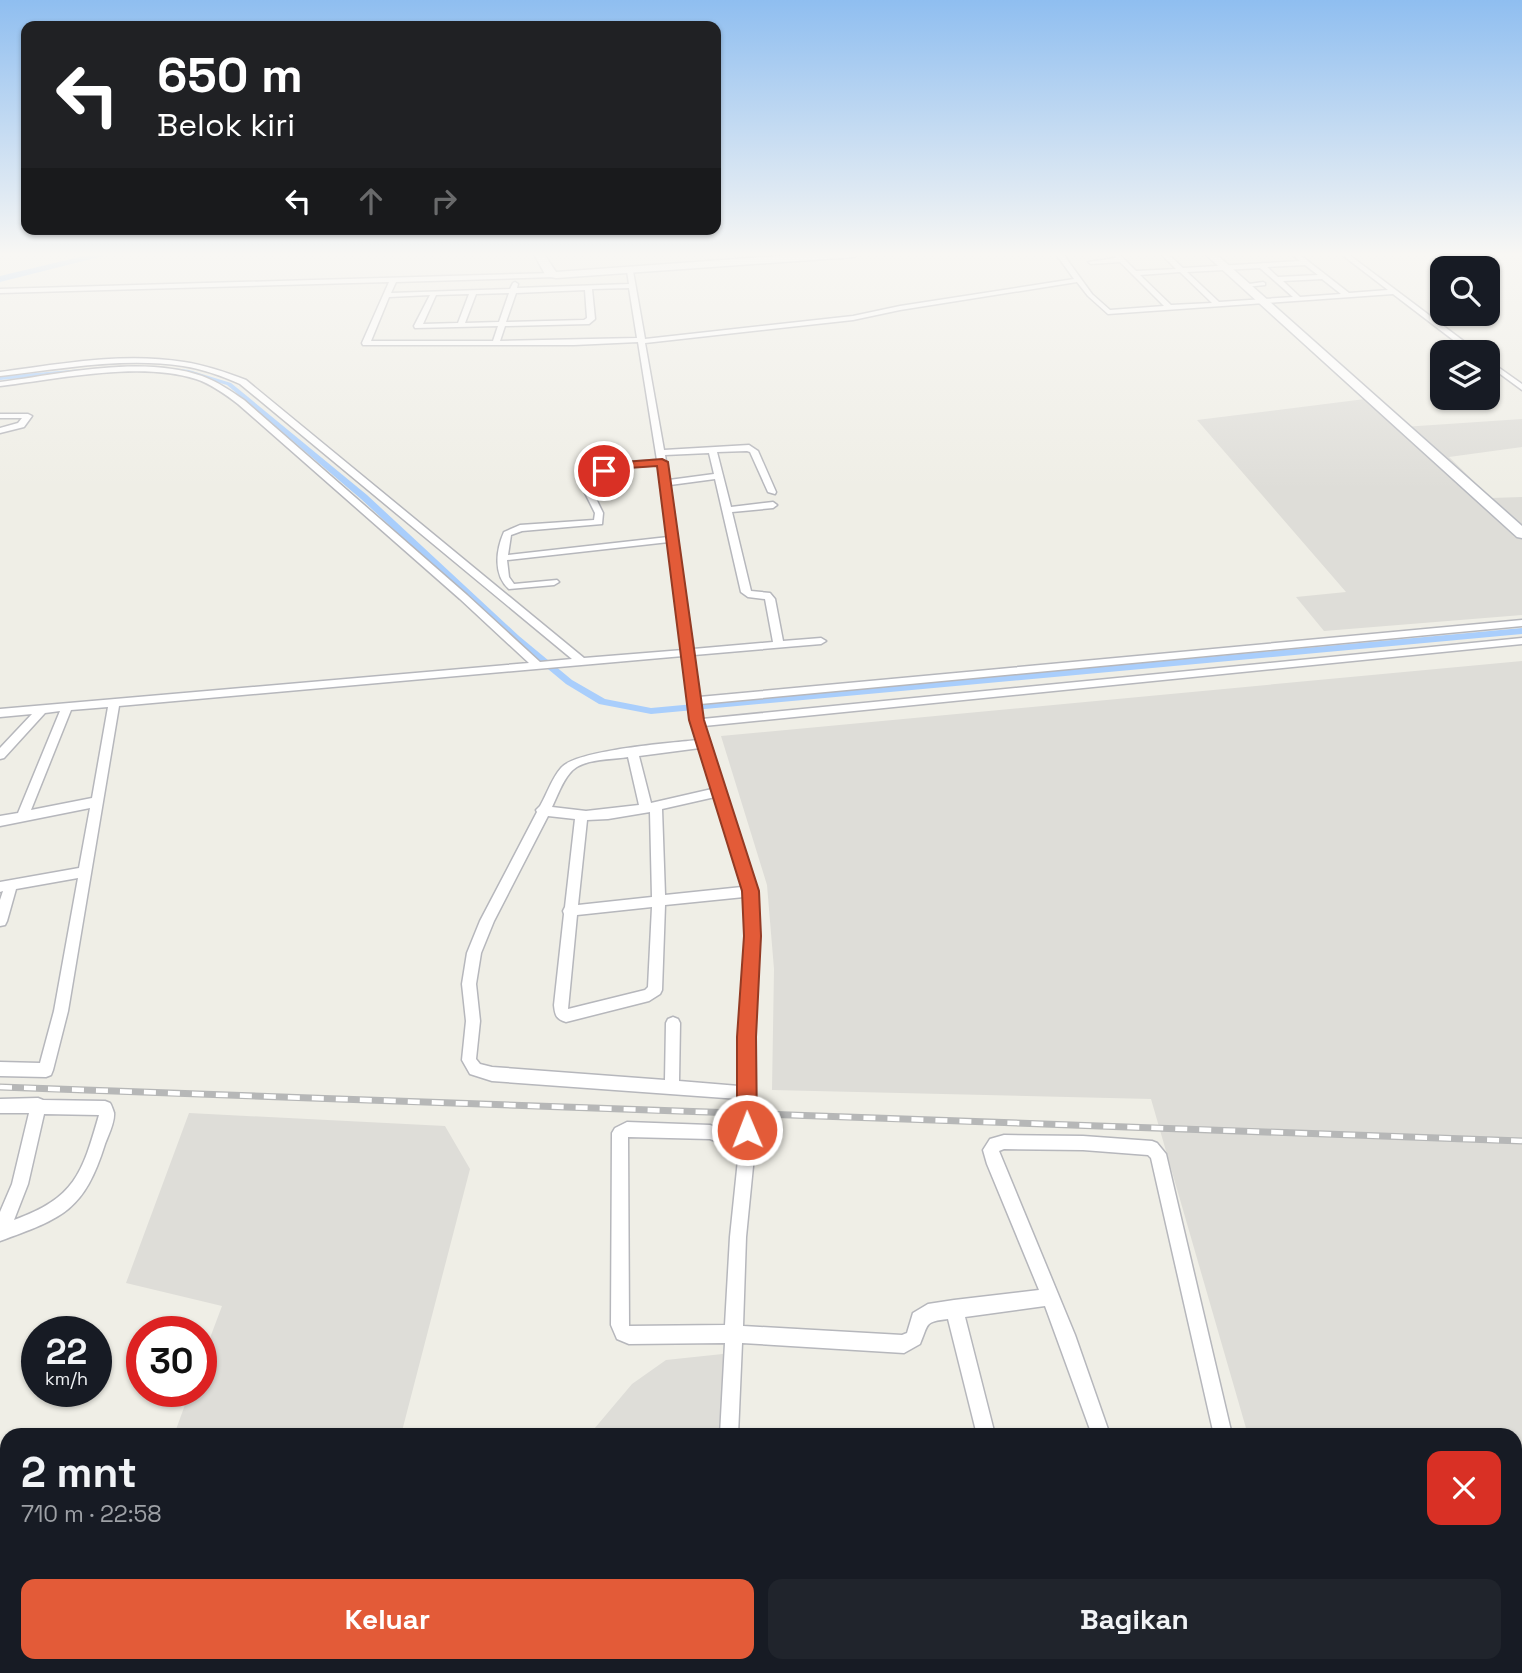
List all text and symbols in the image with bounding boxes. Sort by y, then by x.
text: 650 m [157,44,303,106]
icon: left [42,49,133,140]
text: Belok kiri [157,105,295,145]
icon: left [279,182,317,220]
icon: ahead [352,182,390,220]
icon: right [425,182,463,220]
map controls [1430,256,1500,410]
button: search [1430,256,1500,326]
button: layers [1430,340,1500,410]
pin [574,441,634,501]
icon: arrive [585,452,623,490]
position arrow [710,1093,784,1167]
speed limit sign: 30 [126,1316,217,1407]
text: 22 [46,1330,87,1374]
text: km/h [45,1367,88,1390]
text: 2 mnt [21,1446,137,1499]
button: close [1427,1451,1501,1525]
text: 710 m · 22:58 [21,1499,162,1529]
button: Keluar [21,1579,754,1659]
button: Bagikan [768,1579,1501,1659]

